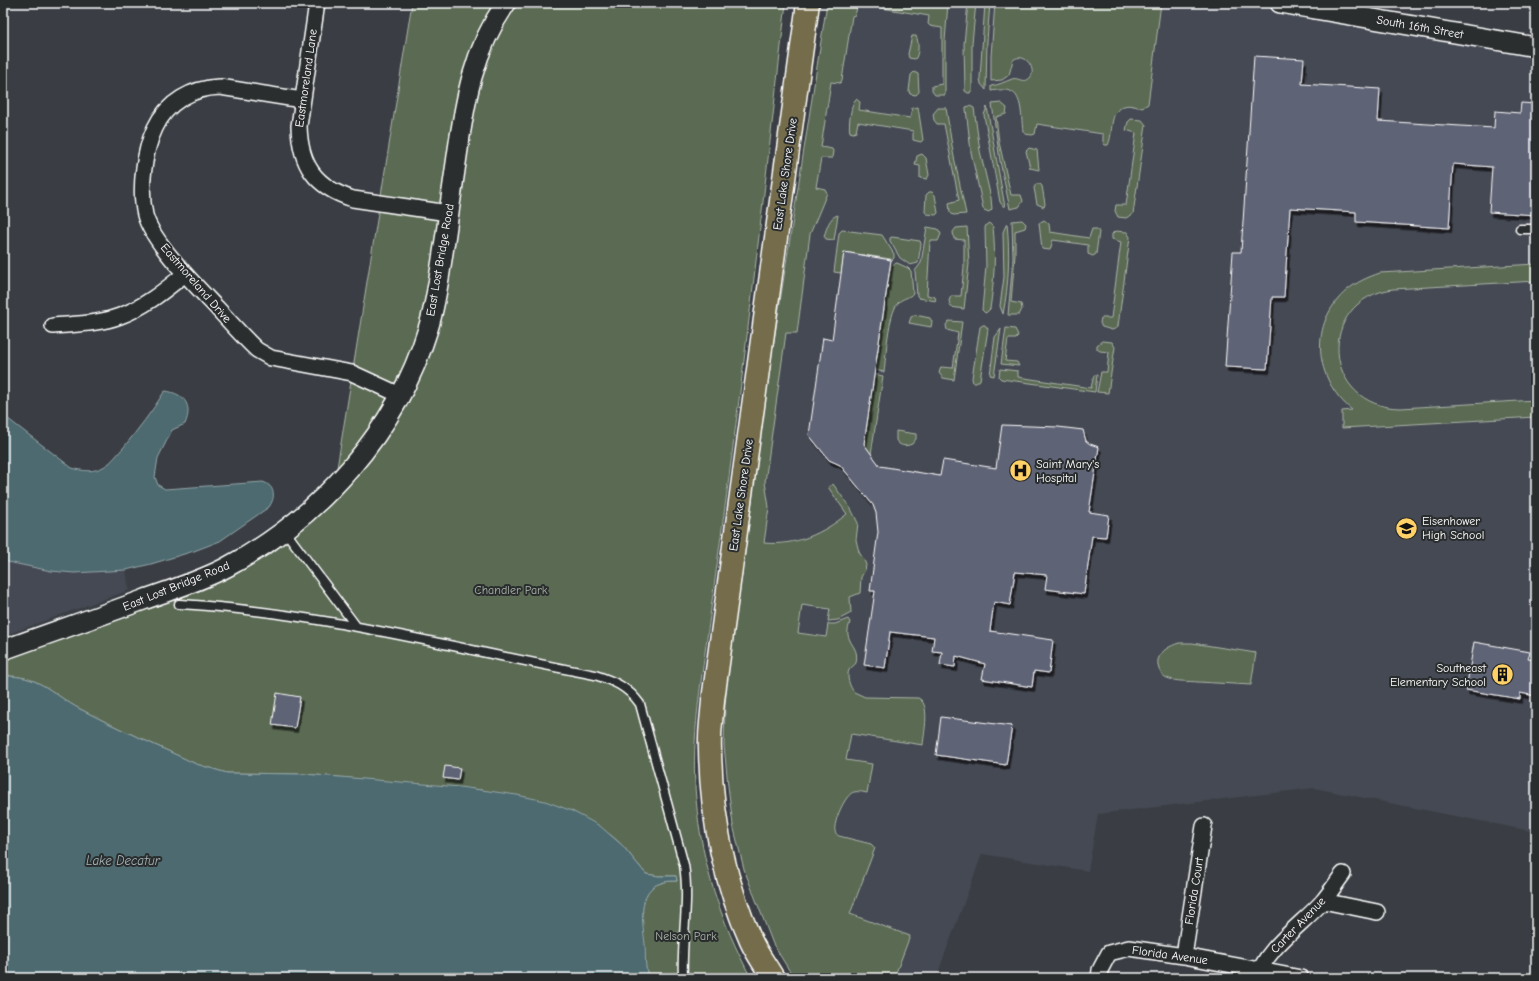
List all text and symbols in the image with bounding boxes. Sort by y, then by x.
street label: South 16th Street [1375,12,1465,42]
street label: Eastmoreland Lane [292,28,320,128]
street label: East Lake Shore Drive [770,117,800,231]
street label: East Lost Bridge Road [423,203,457,317]
street label: Eastmoreland Drive [158,241,234,325]
street label: East Lake Shore Drive [726,438,756,552]
place label: Saint Mary's Hospital [1036,457,1099,485]
hospital icon: Saint Mary's Hospital [1007,458,1033,484]
place label: Eisenhower High School [1422,514,1484,542]
school or university icon: Eisenhower High School [1393,515,1419,541]
street label: East Lost Bridge Road [121,558,231,614]
park label: Chandler Park [474,583,548,597]
place label: Southeast Elementary School [1390,661,1487,689]
building icon: Southeast Elementary School [1489,662,1515,688]
water label: Lake Decatur [86,853,161,868]
street label: Florida Court [1182,856,1206,926]
street label: Carter Avenue [1268,894,1328,956]
park label: Nelson Park [655,929,717,943]
street label: Florida Avenue [1131,943,1209,967]

